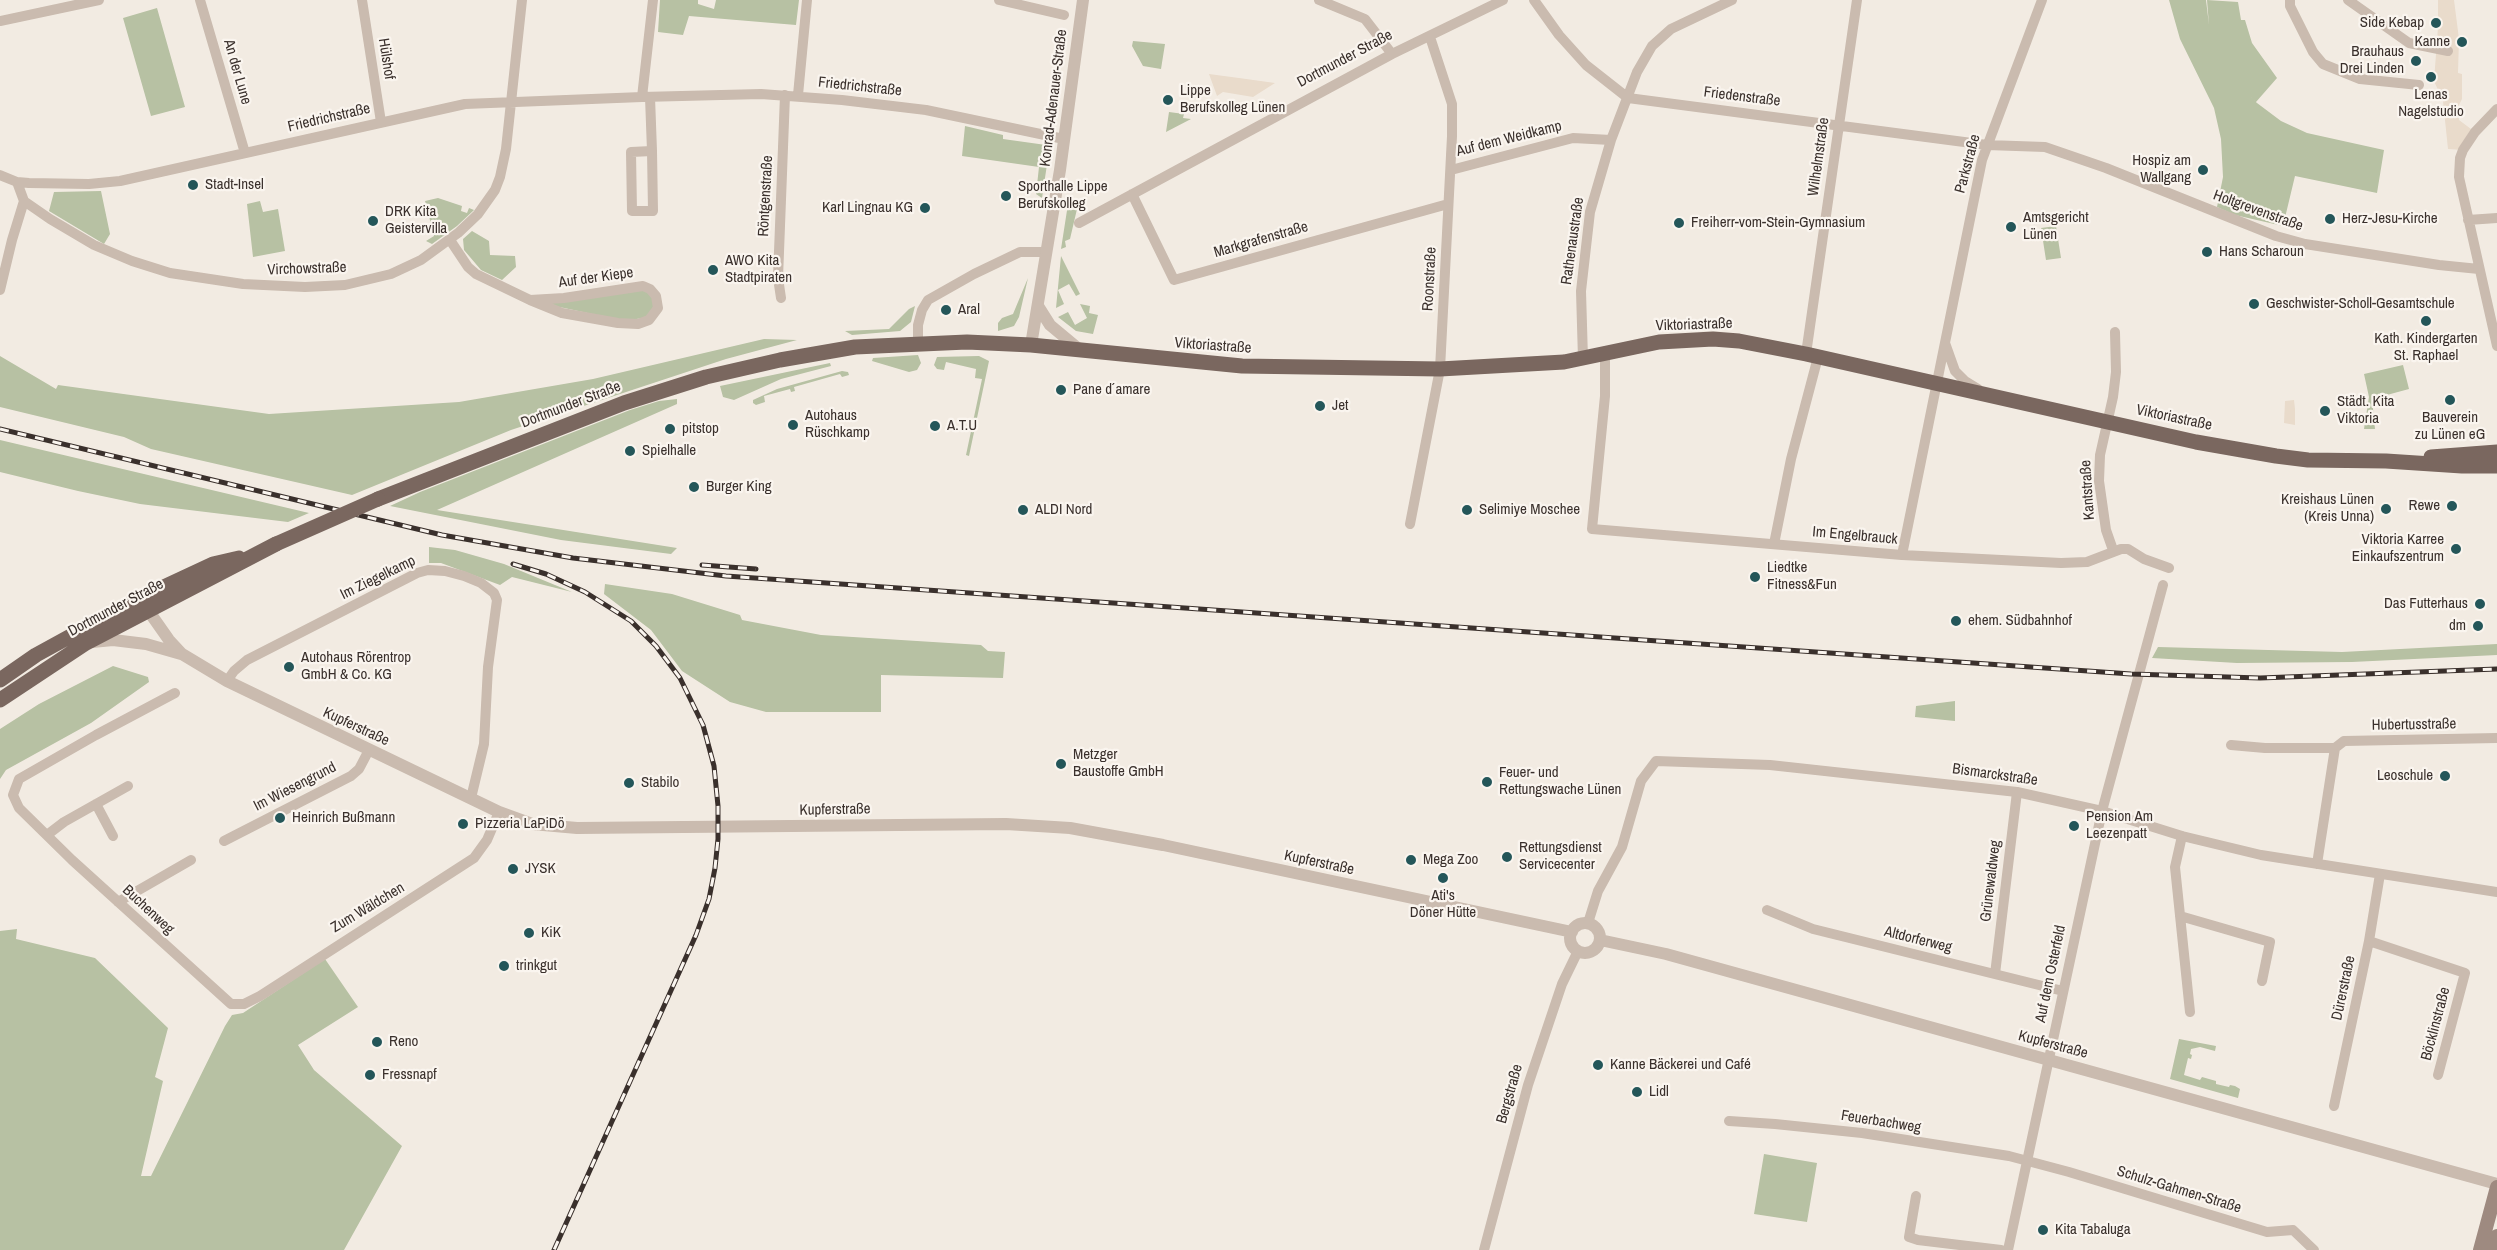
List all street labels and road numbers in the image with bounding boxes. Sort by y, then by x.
street label: Dortmunder Straße [1294,26,1396,92]
street label: Konrad-Adenauer-Straße [1037,28,1071,168]
street label: An der Lune [219,37,255,107]
street label: Hülshof [374,37,398,81]
street label: Friedrichstraße [817,74,903,100]
street label: Friedenstraße [1703,83,1781,111]
street label: Friedrichstraße [286,100,372,136]
street label: Wilhelmstraße [1805,116,1833,198]
street label: Auf dem Weidkamp [1455,117,1563,161]
street label: Parkstraße [1952,133,1984,195]
street label: Röntgenstraße [755,155,777,237]
street label: Holtgrevenstraße [2211,186,2305,236]
street label: Rathenaustraße [1558,196,1588,286]
street label: Markgrafenstraße [1212,218,1310,262]
street label: Roonstraße [1419,246,1441,312]
street label: Virchowstraße [267,259,347,279]
street label: Auf der Kiepe [558,264,634,292]
street label: Viktoriastraße [1655,315,1733,335]
street label: Viktoriastraße [1174,334,1252,358]
street label: Dortmunder Straße [519,378,623,432]
street label: Viktoriastraße [2134,401,2214,435]
street label: Kantstraße [2077,459,2099,521]
street label: Im Engelbrauck [1812,523,1898,549]
street label: Im Ziegelkamp [337,552,419,604]
street label: Dortmunder Straße [65,575,167,641]
street label: Kupferstraße [320,704,392,750]
street label: Hubertusstraße [2371,715,2457,735]
street label: Im Wiesengrund [251,758,339,816]
street label: Bismarckstraße [1951,760,2039,790]
street label: Kupferstraße [799,800,871,820]
street label: Grünewaldweg [1977,839,2005,923]
street label: Kupferstraße [1282,847,1356,879]
street label: Zum Wäldchen [328,879,408,937]
street label: Buchenweg [118,882,178,938]
street label: Altdorferweg [1882,923,1954,957]
street label: Auf dem Osterfeld [2032,924,2070,1024]
street label: Dürerstraße [2328,954,2360,1022]
street label: Böcklinstraße [2418,985,2454,1063]
street label: Kupferstraße [2016,1027,2090,1063]
street label: Bergstraße [1493,1062,1527,1126]
street label: Feuerbachweg [1840,1107,1922,1137]
street label: Schulz-Gahmen-Straße [2115,1163,2243,1217]

